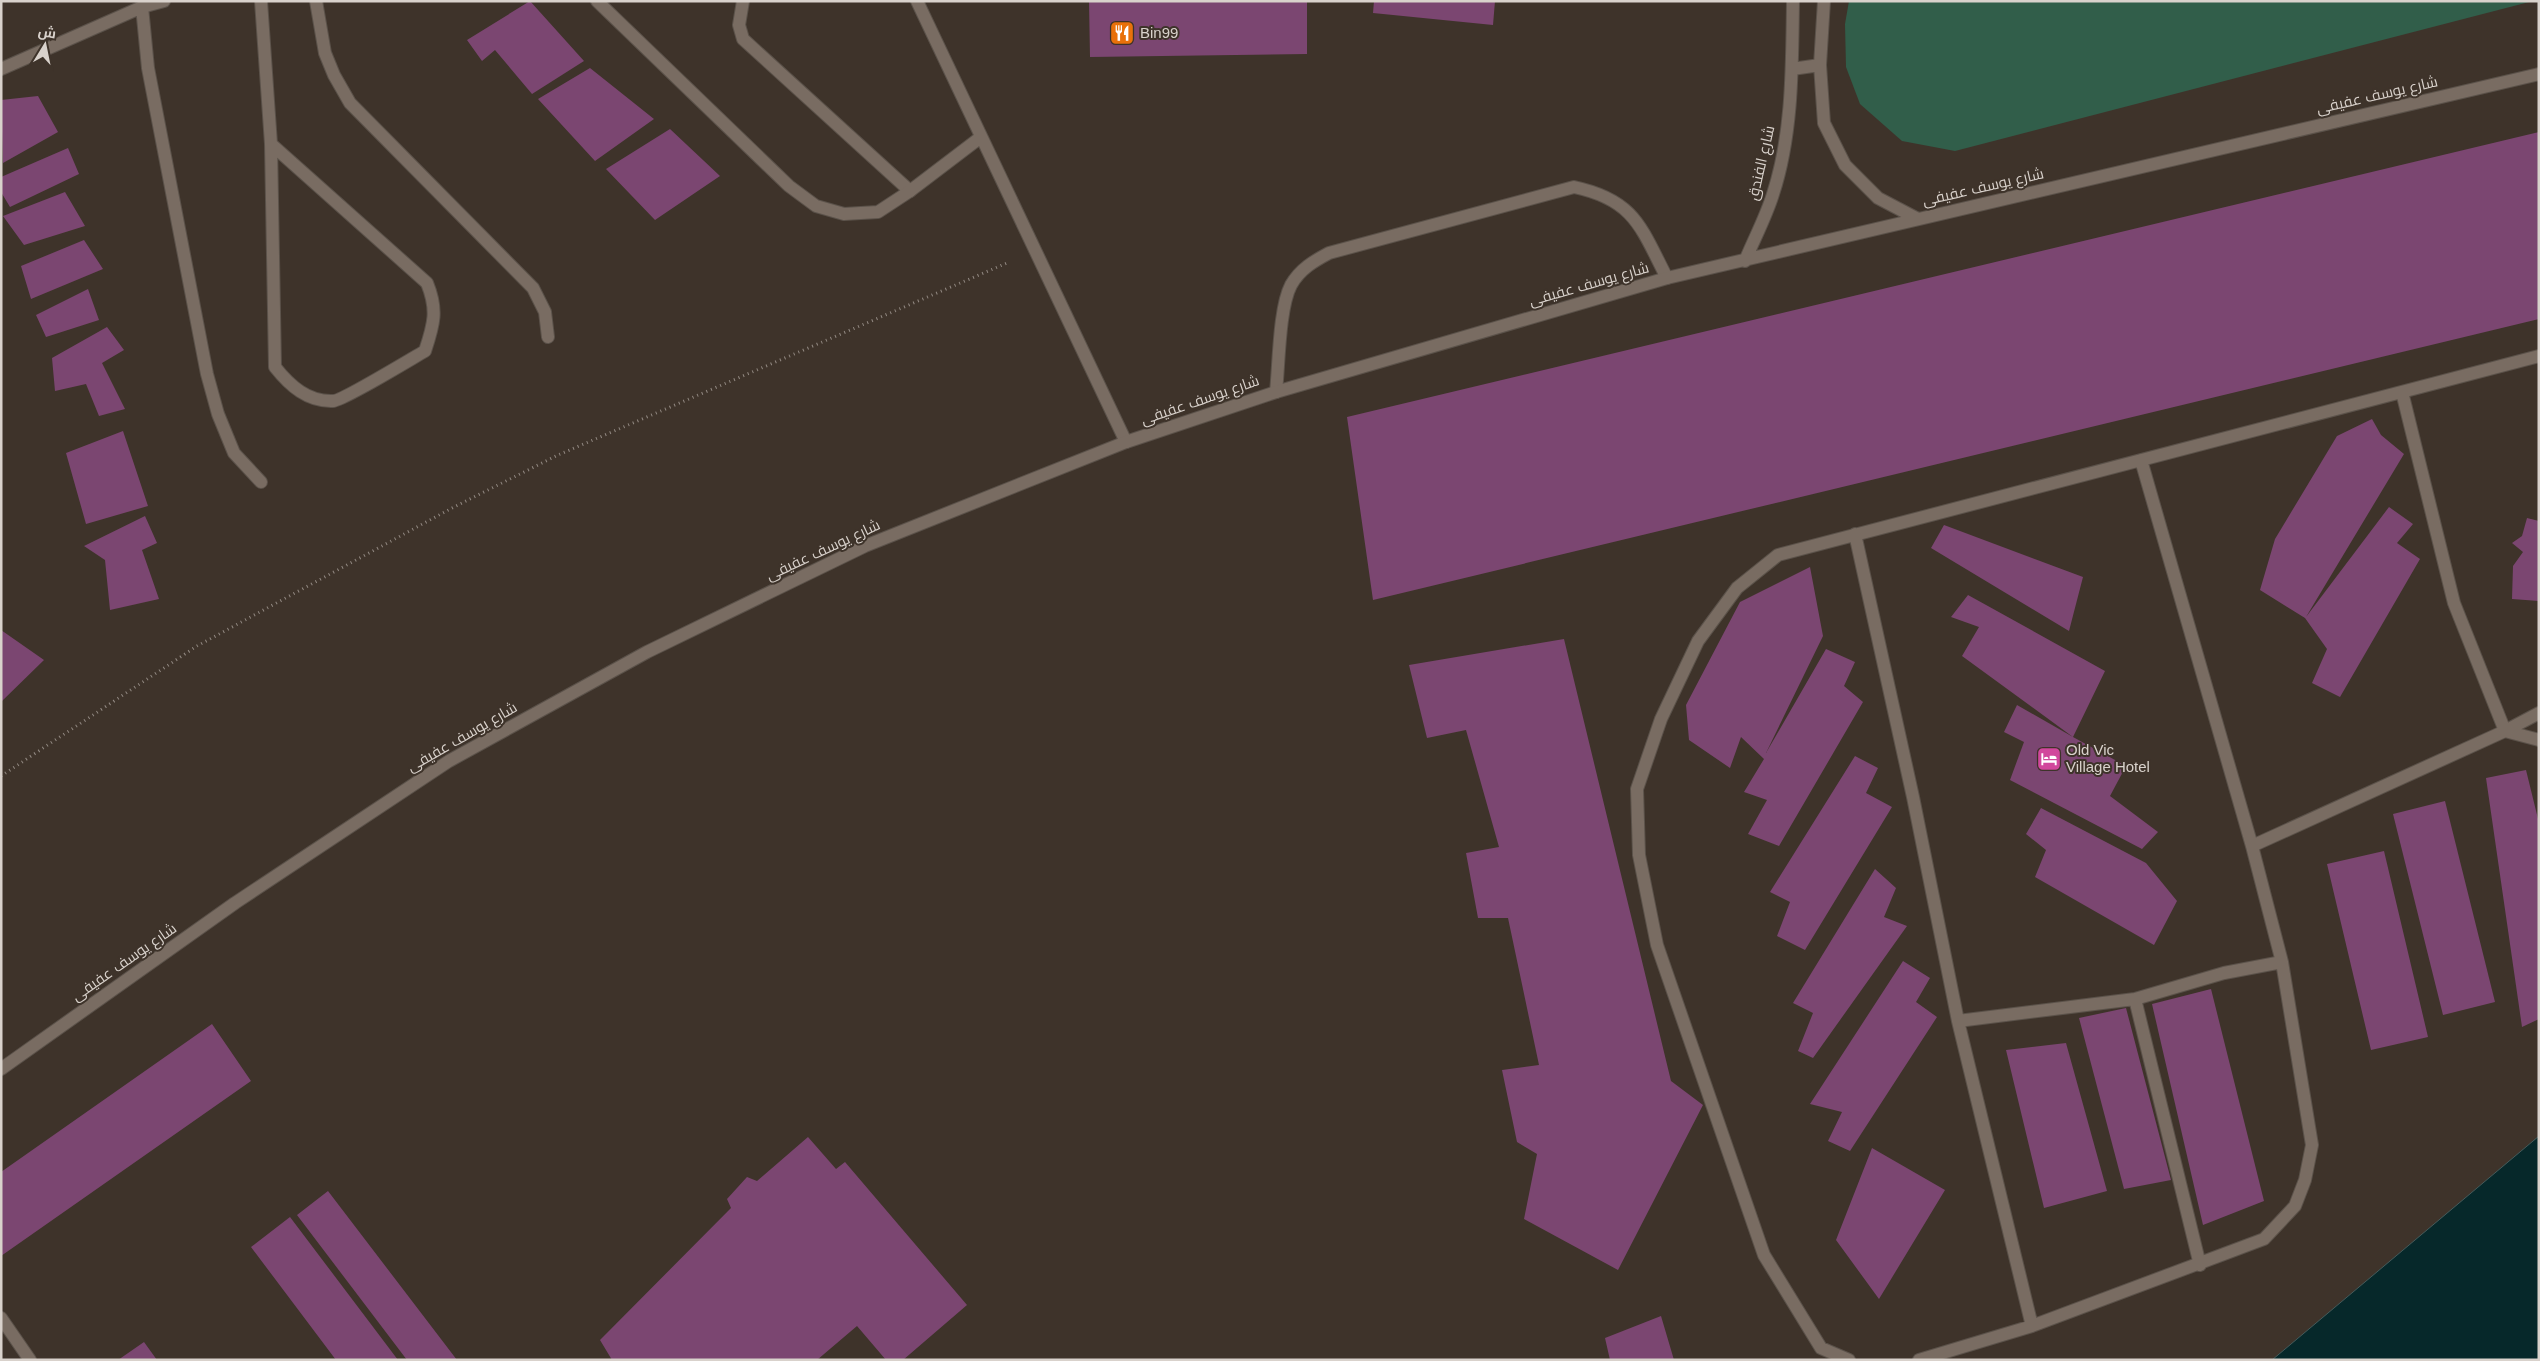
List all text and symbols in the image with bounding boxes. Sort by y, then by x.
north arrow [20,20,70,70]
restaurant icon: Bin99 [1109,20,1135,46]
text: ش [37,23,58,43]
place label: Bin99 [1140,24,1178,41]
street label: شارع يوسف عفيفى [2315,72,2440,120]
street label: شارع الفندق [1744,124,1780,203]
street label: شارع يوسف عفيفى [1921,164,2046,212]
street label: شارع يوسف عفيفى [1527,258,1652,312]
street label: شارع يوسف عفيفى [1138,371,1262,431]
street label: شارع يوسف عفيفى [763,516,884,586]
street label: شارع يوسف عفيفى [404,698,521,778]
place label: Old Vic Village Hotel [2066,741,2150,775]
hotel icon: Old Vic Village Hotel [2036,746,2062,772]
street label: شارع يوسف عفيفى [68,919,181,1007]

